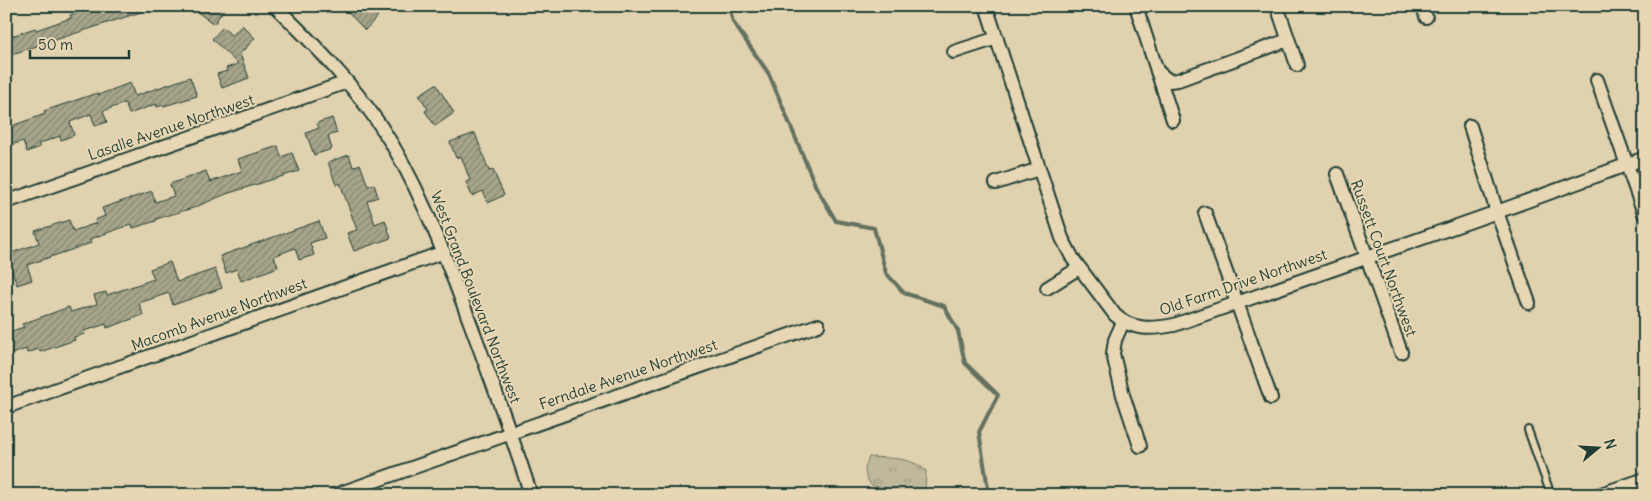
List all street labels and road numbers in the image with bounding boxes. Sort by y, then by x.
street label: Lasalle Avenue Northwest [85,90,257,164]
street label: Russett Court Northwest [1347,177,1421,339]
street label: West Grand Boulevard Northwest [427,188,525,406]
street label: Old Farm Drive Northwest [1157,244,1329,320]
street label: Macomb Avenue Northwest [129,273,309,355]
street label: Ferndale Avenue Northwest [537,335,719,413]

